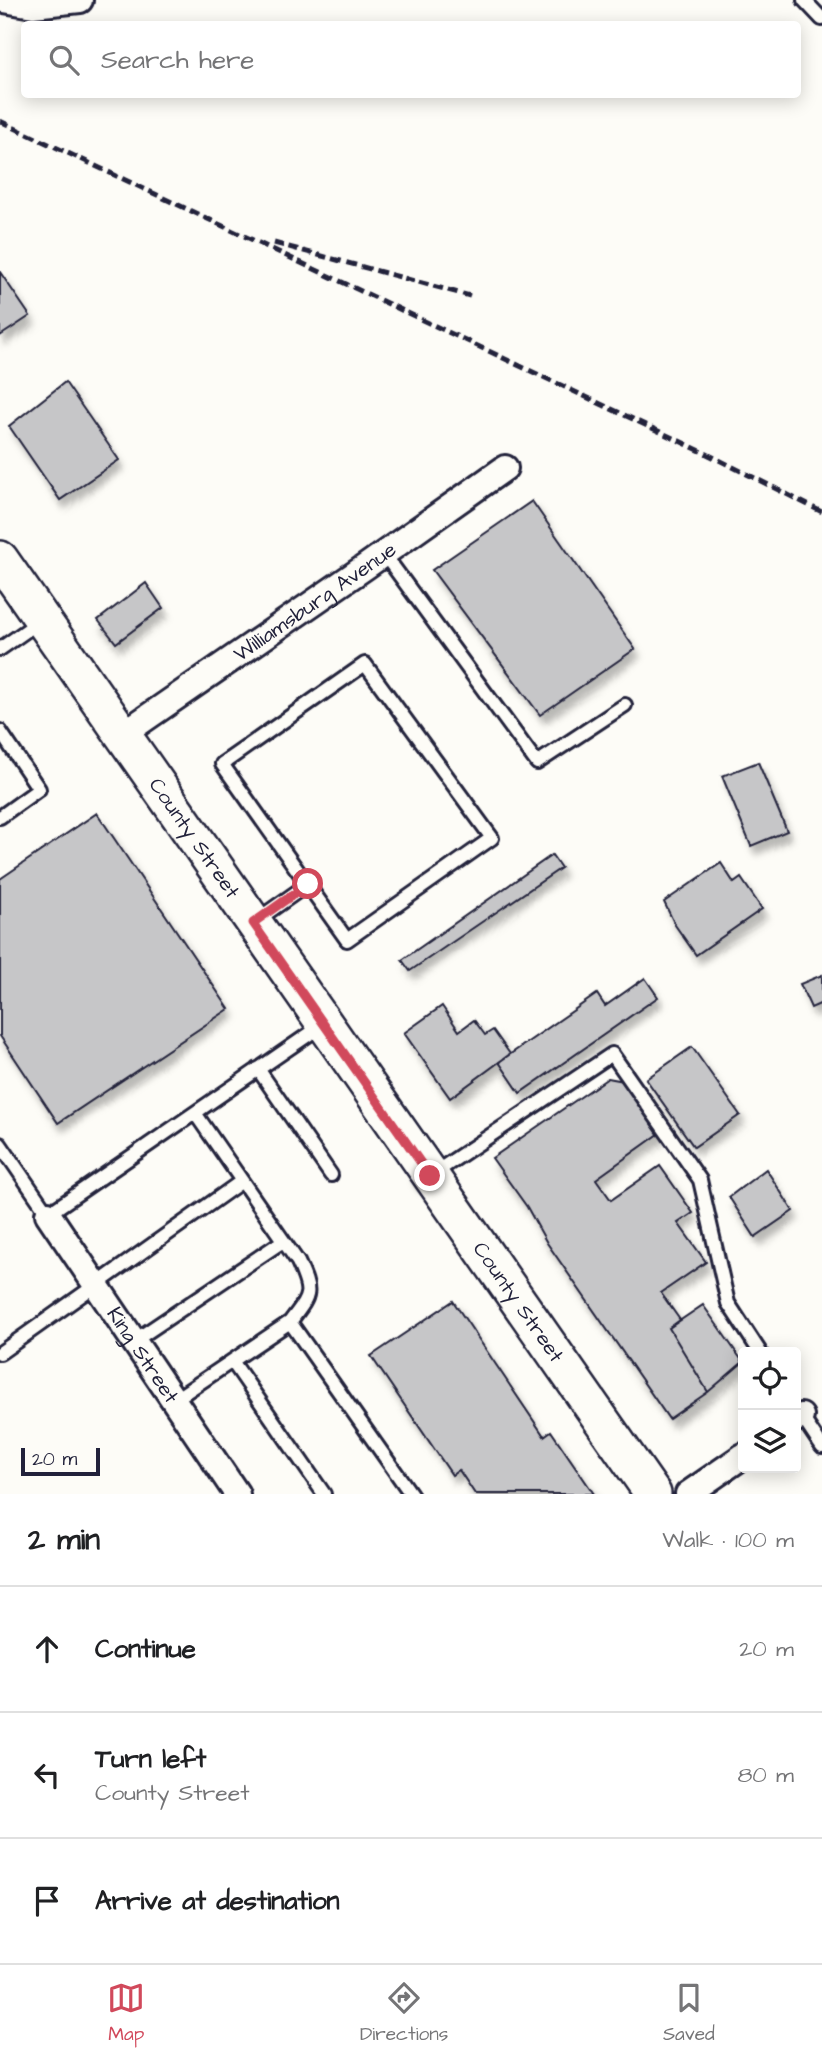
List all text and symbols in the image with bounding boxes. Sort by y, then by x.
search box [21,21,801,98]
icon: search [45,41,83,79]
text: Search here [101,42,254,78]
street label: Williamsburg Avenue [228,535,402,668]
street label: County Street [142,772,247,904]
route start [292,868,323,899]
route end [414,1160,445,1191]
street label: County Street [466,1236,571,1368]
street label: King Street [100,1301,186,1409]
map controls [738,1347,801,1473]
button: locate [738,1347,801,1410]
button: layers [738,1410,801,1473]
scale bar [21,1445,100,1477]
text: 20 m [32,1446,77,1473]
text: 2 min [28,1519,100,1561]
text: Walk · 100 m [662,1524,794,1556]
icon: ahead [28,1630,66,1668]
text: Continue [95,1631,196,1667]
text: 20 m [739,1633,794,1665]
text: Turn left [95,1741,206,1777]
icon: left [28,1756,66,1794]
text: 80 m [737,1759,794,1791]
text: County Street [95,1777,250,1809]
icon: arrive [28,1882,66,1920]
text: Arrive at destination [95,1883,340,1919]
tab: Map [107,1979,145,2048]
tab: Directions [360,1979,448,2048]
tab: Saved [663,1979,715,2048]

